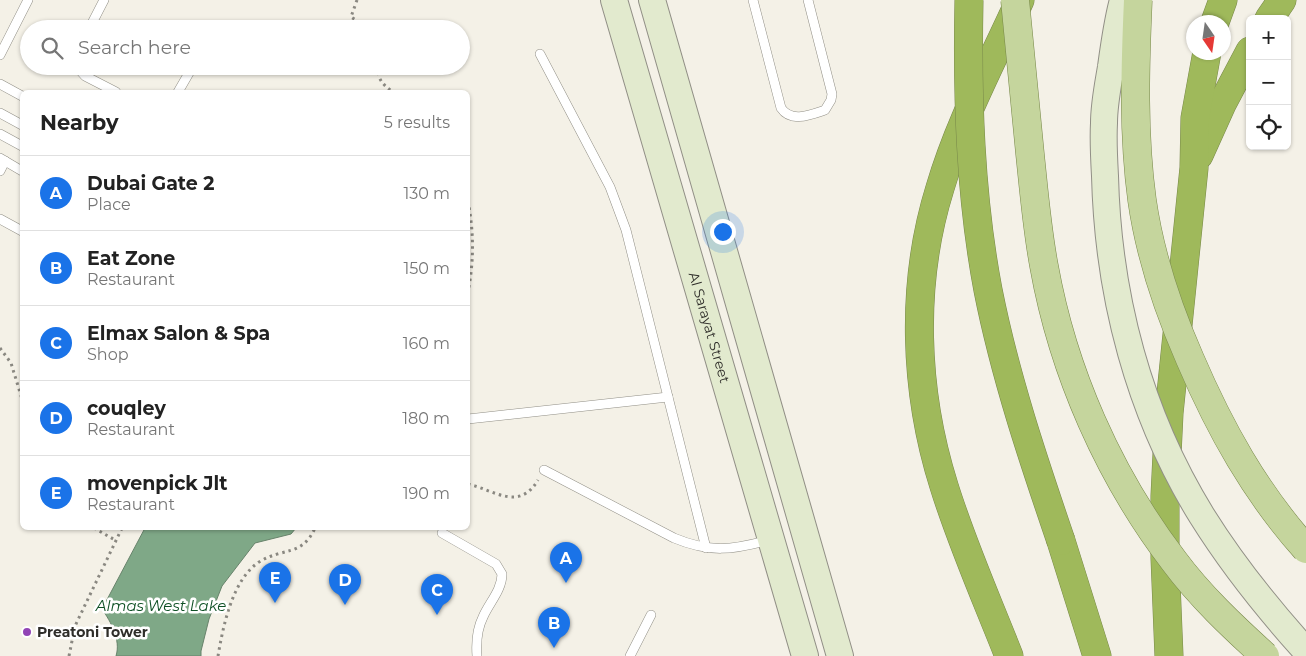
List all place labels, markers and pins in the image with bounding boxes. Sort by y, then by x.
pin: A [550,542,582,583]
pin: E [259,562,291,603]
pin: D [329,564,361,605]
pin: C [421,574,453,615]
pin: B [538,607,570,648]
place label: Preatoni Tower [37,623,148,641]
marker: Preatoni Tower [21,626,33,638]

